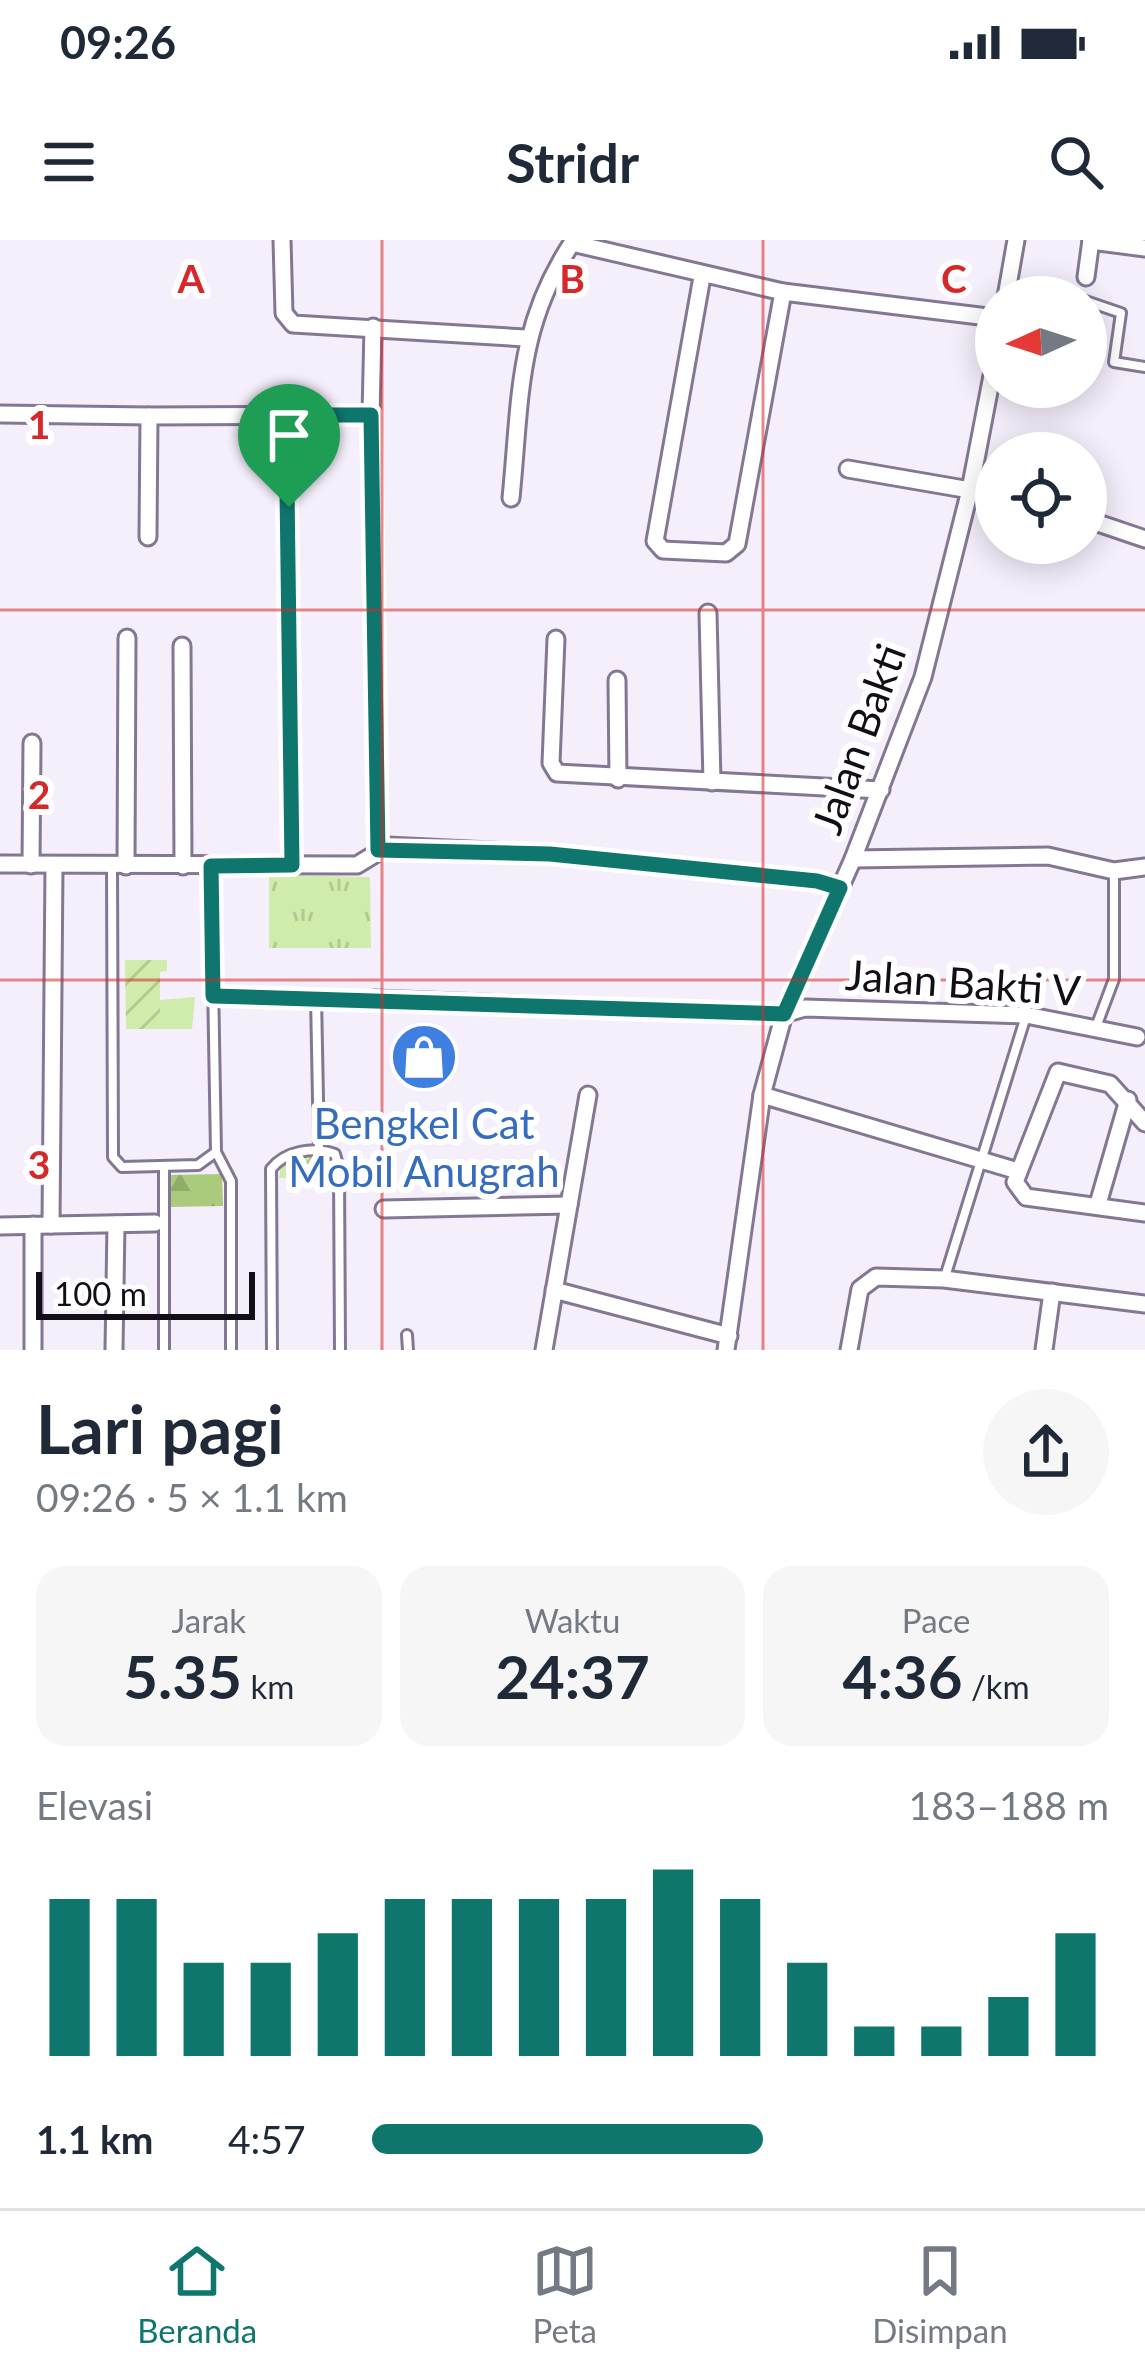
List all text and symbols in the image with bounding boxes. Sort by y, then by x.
text: 09:26 [60,15,176,69]
icon: menu [36,129,102,195]
icon: search [1043,129,1109,195]
text: Stridr [506,130,639,195]
text: A [176,255,205,301]
text: B [559,255,585,301]
text: C [941,255,967,301]
north arrow [975,276,1107,408]
map controls [975,276,1107,564]
pin [238,384,340,507]
text: 1 [28,401,50,447]
icon: arrive [256,402,322,468]
button: locate [975,432,1107,564]
street label: Jalan Bakti [801,637,915,840]
text: 2 [28,771,50,817]
street label: Jalan Bakti V [844,949,1083,1015]
shop icon: Bengkel Cat Mobil Anugrah [389,1022,459,1092]
place label: Bengkel Cat Mobil Anugrah [288,1098,560,1196]
text: 3 [28,1141,50,1187]
scale bar [36,1266,255,1319]
text: 100 m [54,1273,147,1313]
text: Lari pagi [36,1389,284,1468]
button: share [983,1389,1109,1515]
text: 09:26 · 5 × 1.1 km [36,1474,348,1520]
text: Jarak [172,1600,246,1640]
text: Waktu [525,1600,620,1640]
text: Pace [902,1600,970,1640]
text: 5.35 [123,1640,242,1712]
text: 24:37 [495,1640,650,1712]
text: 4:36 [843,1640,962,1712]
text: km [242,1666,294,1706]
text: /km [962,1666,1030,1706]
text: Elevasi [36,1782,153,1828]
text: 183–188 m [909,1782,1109,1828]
text: 1.1 km [36,2116,154,2162]
text: 4:57 [228,2116,306,2162]
tab: Beranda [137,2238,257,2350]
tab: Peta [532,2238,598,2350]
tab: Disimpan [872,2238,1008,2350]

